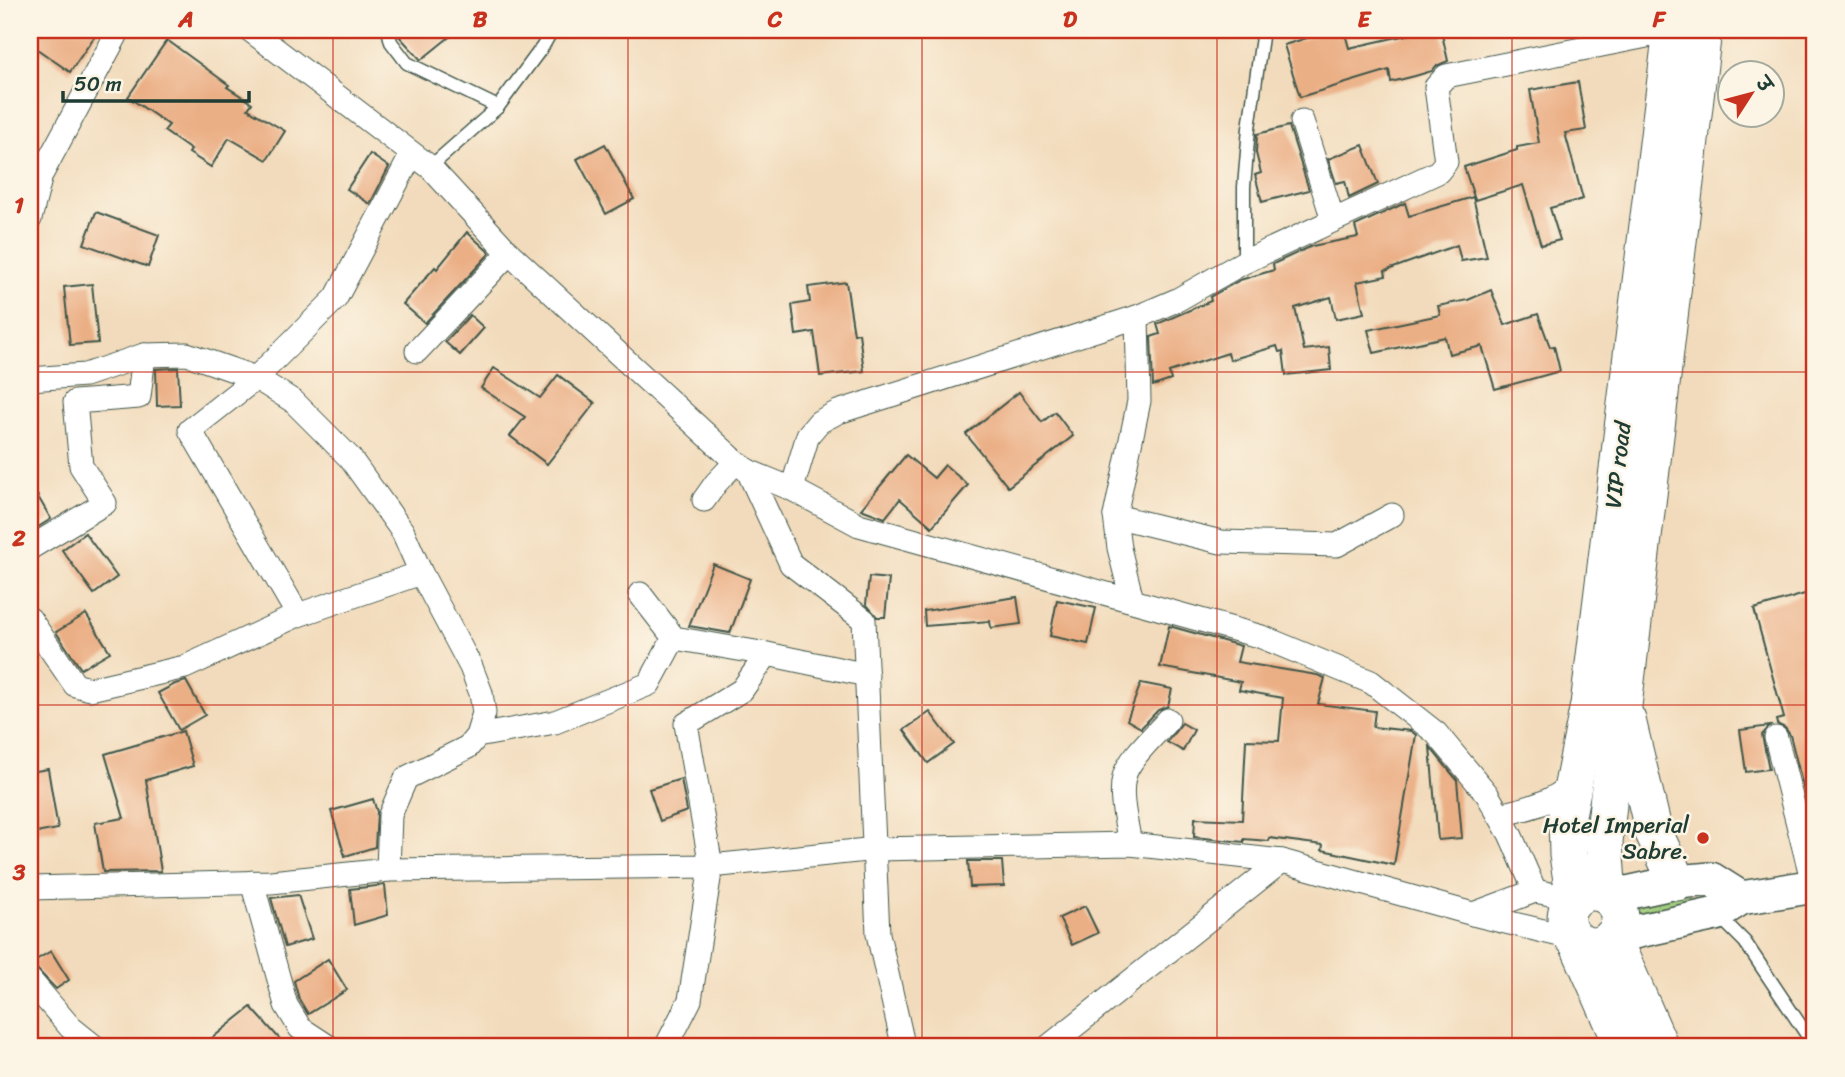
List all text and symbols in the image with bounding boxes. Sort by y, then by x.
text: A [177,0,194,40]
text: B [473,0,488,40]
text: C [767,0,783,40]
text: D [1063,0,1078,40]
text: E [1358,0,1373,40]
text: F [1652,0,1667,40]
scale bar [63,60,248,104]
north arrow [1716,60,1786,130]
text: 50 m [74,65,122,103]
text: उ [1746,68,1783,101]
text: 1 [14,185,24,226]
street label: VIP road [1592,417,1644,511]
text: 2 [11,518,26,559]
place label: Hotel Imperial Sabre. [1543,805,1689,872]
marker: Hotel Imperial Sabre. [1695,830,1711,846]
text: 3 [12,852,26,893]

